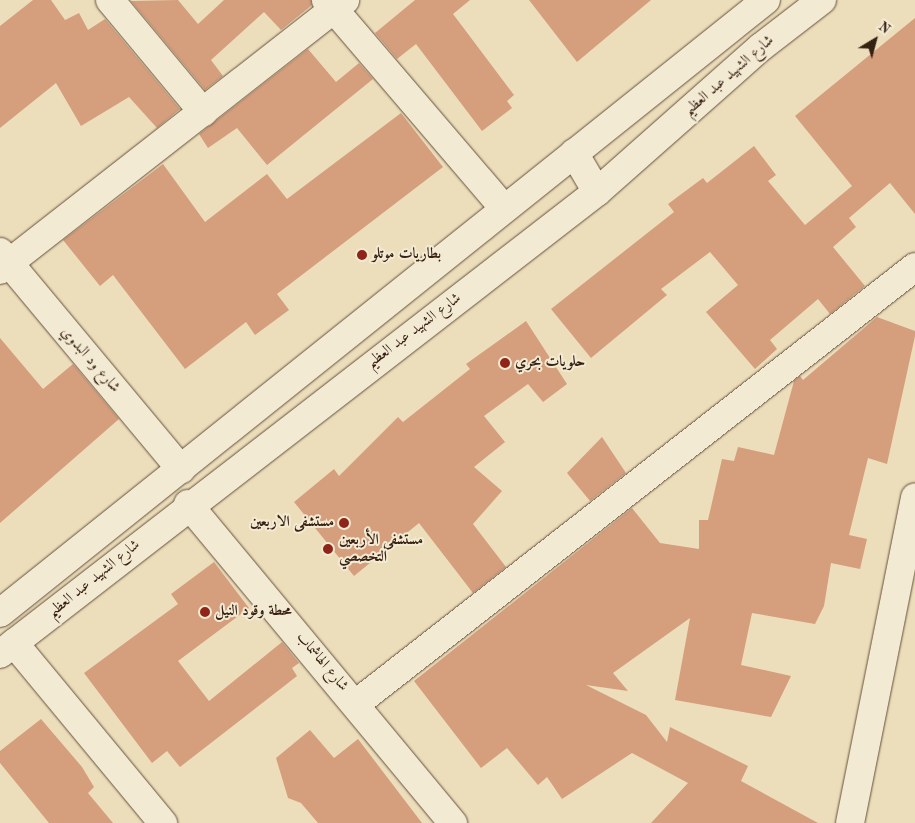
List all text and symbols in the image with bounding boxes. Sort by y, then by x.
north arrow [850,15,900,65]
text: N [876,19,893,37]
street label: شارع الشهيد عبد العظيم [680,32,778,120]
place label: بطاريات موتلو [372,246,441,264]
marker: بطاريات موتلو [356,249,368,261]
street label: شارع الشهيد عبد العظيم [363,290,465,372]
street label: شارع ود البدوي [57,323,123,397]
place label: حلويات بحري [515,354,585,372]
marker: حلويات بحري [499,357,511,369]
place label: مستشفى الاربعين [250,514,334,532]
marker: مستشفى الاربعين [338,517,350,529]
place label: مستشفى الأربعين التخصصي [339,531,423,566]
street label: شارع الشهيد عبد العظيم [44,536,144,622]
marker: مستشفى الأربعين التخصصي [321,542,335,556]
place label: محطة وقود النيل [215,603,292,621]
marker: محطة وقود النيل [199,606,211,618]
street label: شارع الهاشماب [292,629,352,695]

